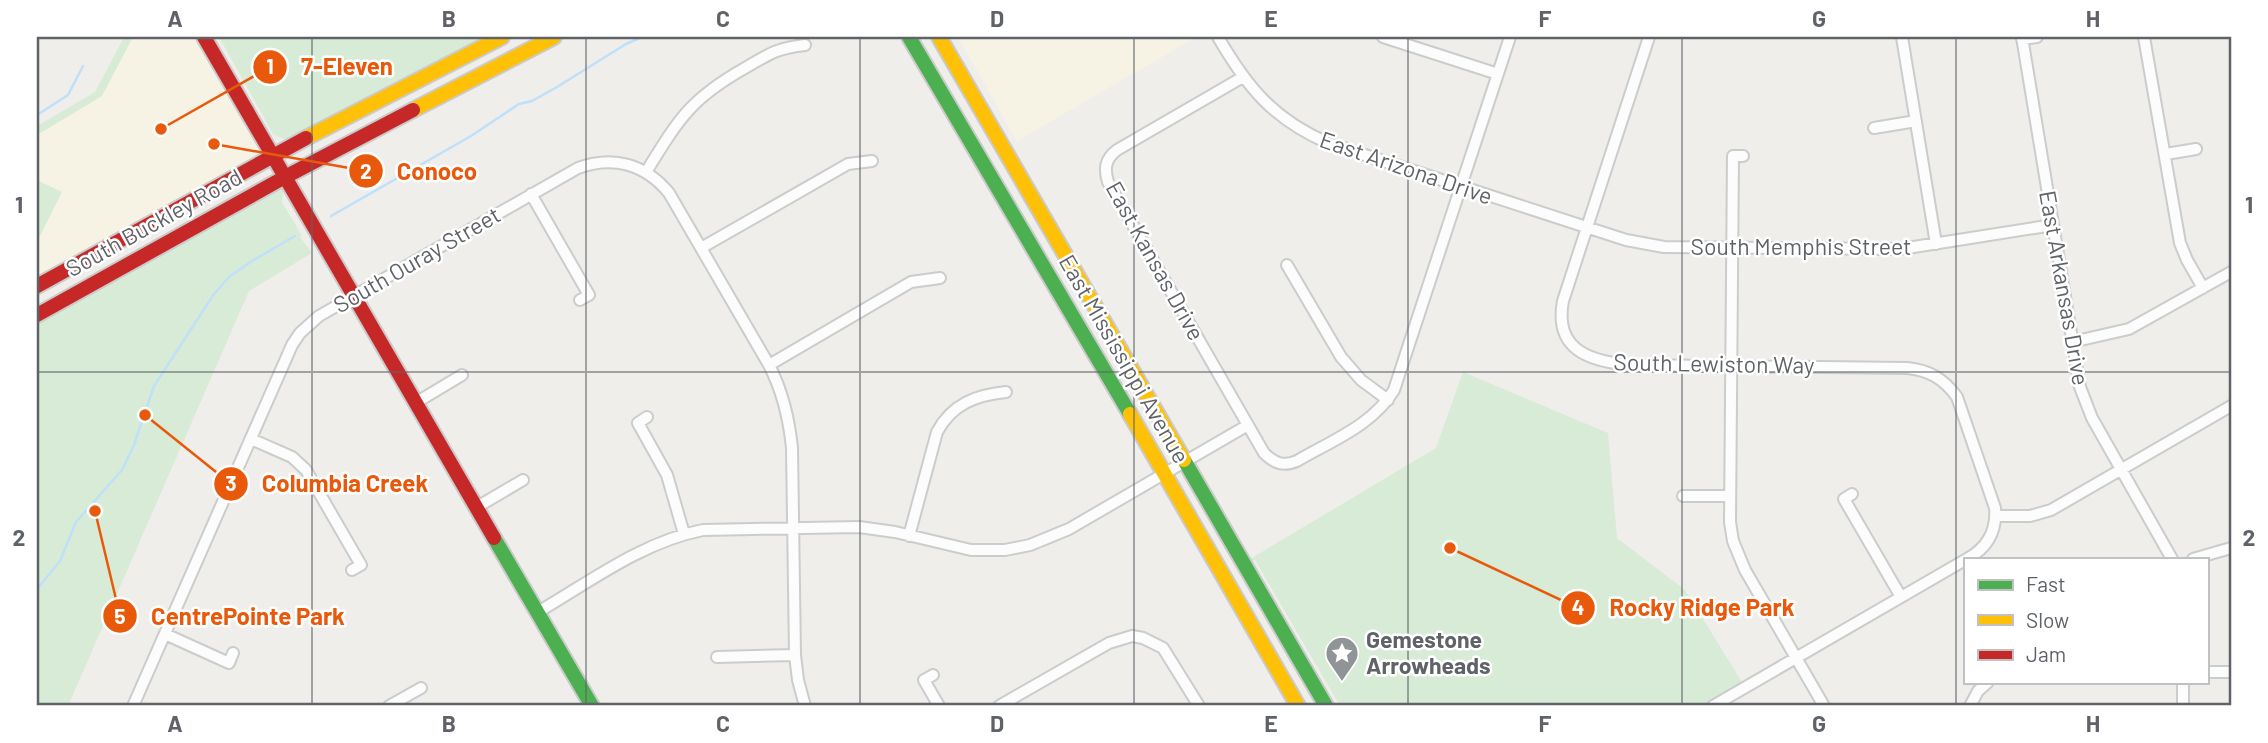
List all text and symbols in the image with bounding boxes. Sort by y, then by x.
text: A [167,4,183,32]
text: B [442,4,456,32]
text: C [716,4,730,32]
text: D [990,4,1004,32]
text: E [1264,4,1278,32]
text: F [1539,4,1552,32]
text: G [1812,4,1826,32]
text: H [2086,4,2100,32]
callout: 7-Eleven [252,44,407,89]
text: 7-Eleven [301,51,393,80]
text: 1 [266,53,274,78]
street label: East Arizona Drive [1316,124,1496,210]
callout: Conoco [348,149,492,194]
text: Conoco [397,156,477,185]
text: 2 [360,158,372,183]
street label: South Buckley Road [61,162,246,282]
street label: East Kansas Drive [1101,176,1211,345]
street label: East Arkansas Drive [2034,188,2096,387]
text: 1 [15,190,23,218]
text: 1 [2245,190,2253,218]
street label: South Ouray Street [328,200,505,318]
street label: South Memphis Street [1691,232,1911,260]
street label: East Mississippi Avenue [1054,249,1196,468]
street label: South Lewiston Way [1613,347,1815,379]
callout: Columbia Creek [213,462,443,507]
text: Columbia Creek [262,468,428,497]
text: 3 [225,470,237,495]
text: 2 [13,523,25,551]
text: 2 [2243,523,2255,551]
legend [1964,558,2208,684]
text: Fast [2026,571,2066,596]
callout: Rocky Ridge Park [1560,585,1808,630]
text: Rocky Ridge Park [1609,592,1795,621]
callout: CentrePointe Park [102,594,359,639]
text: 4 [1572,594,1584,619]
text: CentrePointe Park [151,601,345,630]
text: 5 [114,603,126,628]
text: Slow [2026,607,2069,632]
place label: Gemestone Arrowheads [1366,625,1491,679]
place icon: Gemestone Arrowheads [1323,634,1361,683]
text: Jam [2026,641,2066,666]
text: A [167,709,183,737]
text: B [442,709,456,737]
text: C [716,709,730,737]
text: D [990,709,1004,737]
text: E [1264,709,1278,737]
text: F [1539,709,1552,737]
text: G [1812,709,1826,737]
text: H [2086,709,2100,737]

